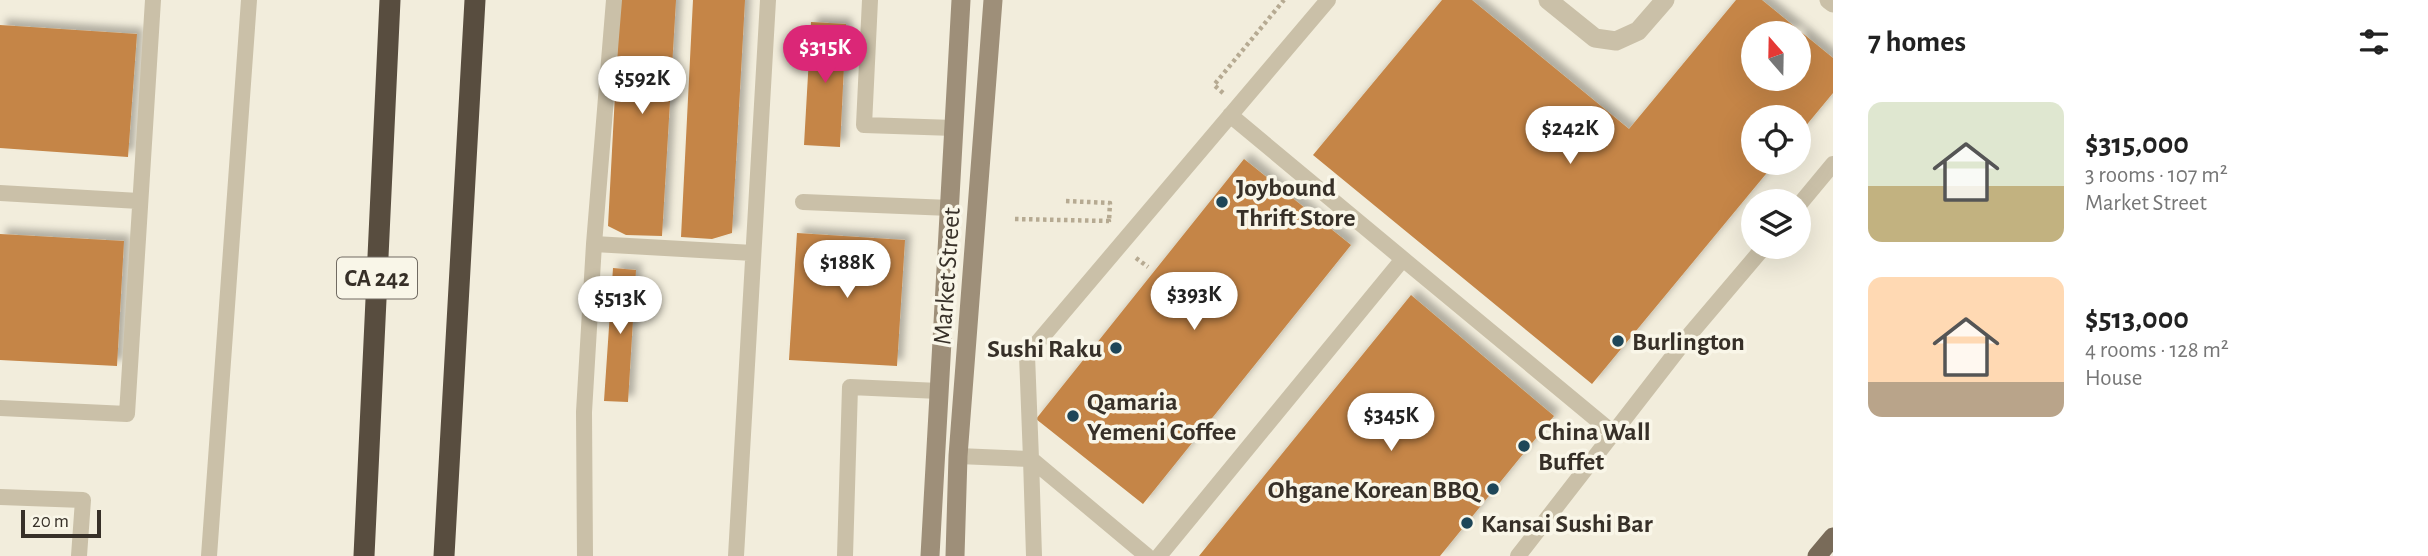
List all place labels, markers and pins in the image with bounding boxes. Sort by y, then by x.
pin: $315K [776,25,874,85]
pin: $592K [593,57,691,116]
pin: $242K [1521,106,1619,166]
place label: Joybound Thrift Store [1236,175,1356,231]
marker: Joybound Thrift Store [1214,194,1230,210]
pin: $188K [798,240,896,300]
pin: $393K [1145,272,1243,332]
pin: $513K [571,276,669,336]
place label: Burlington [1632,329,1745,355]
marker: Burlington [1610,333,1626,349]
place label: Sushi Raku [987,336,1102,362]
marker: Sushi Raku [1108,340,1124,356]
place label: Qamaria Yemeni Coffee [1087,389,1236,445]
pin: $345K [1342,393,1440,453]
marker: Qamaria Yemeni Coffee [1065,408,1081,424]
place label: China Wall Buffet [1538,419,1651,475]
marker: China Wall Buffet [1516,438,1532,454]
place label: Ohgane Korean BBQ [1268,477,1482,503]
marker: Ohgane Korean BBQ [1485,481,1501,497]
place label: Kansai Sushi Bar [1481,511,1653,537]
marker: Kansai Sushi Bar [1459,515,1475,531]

